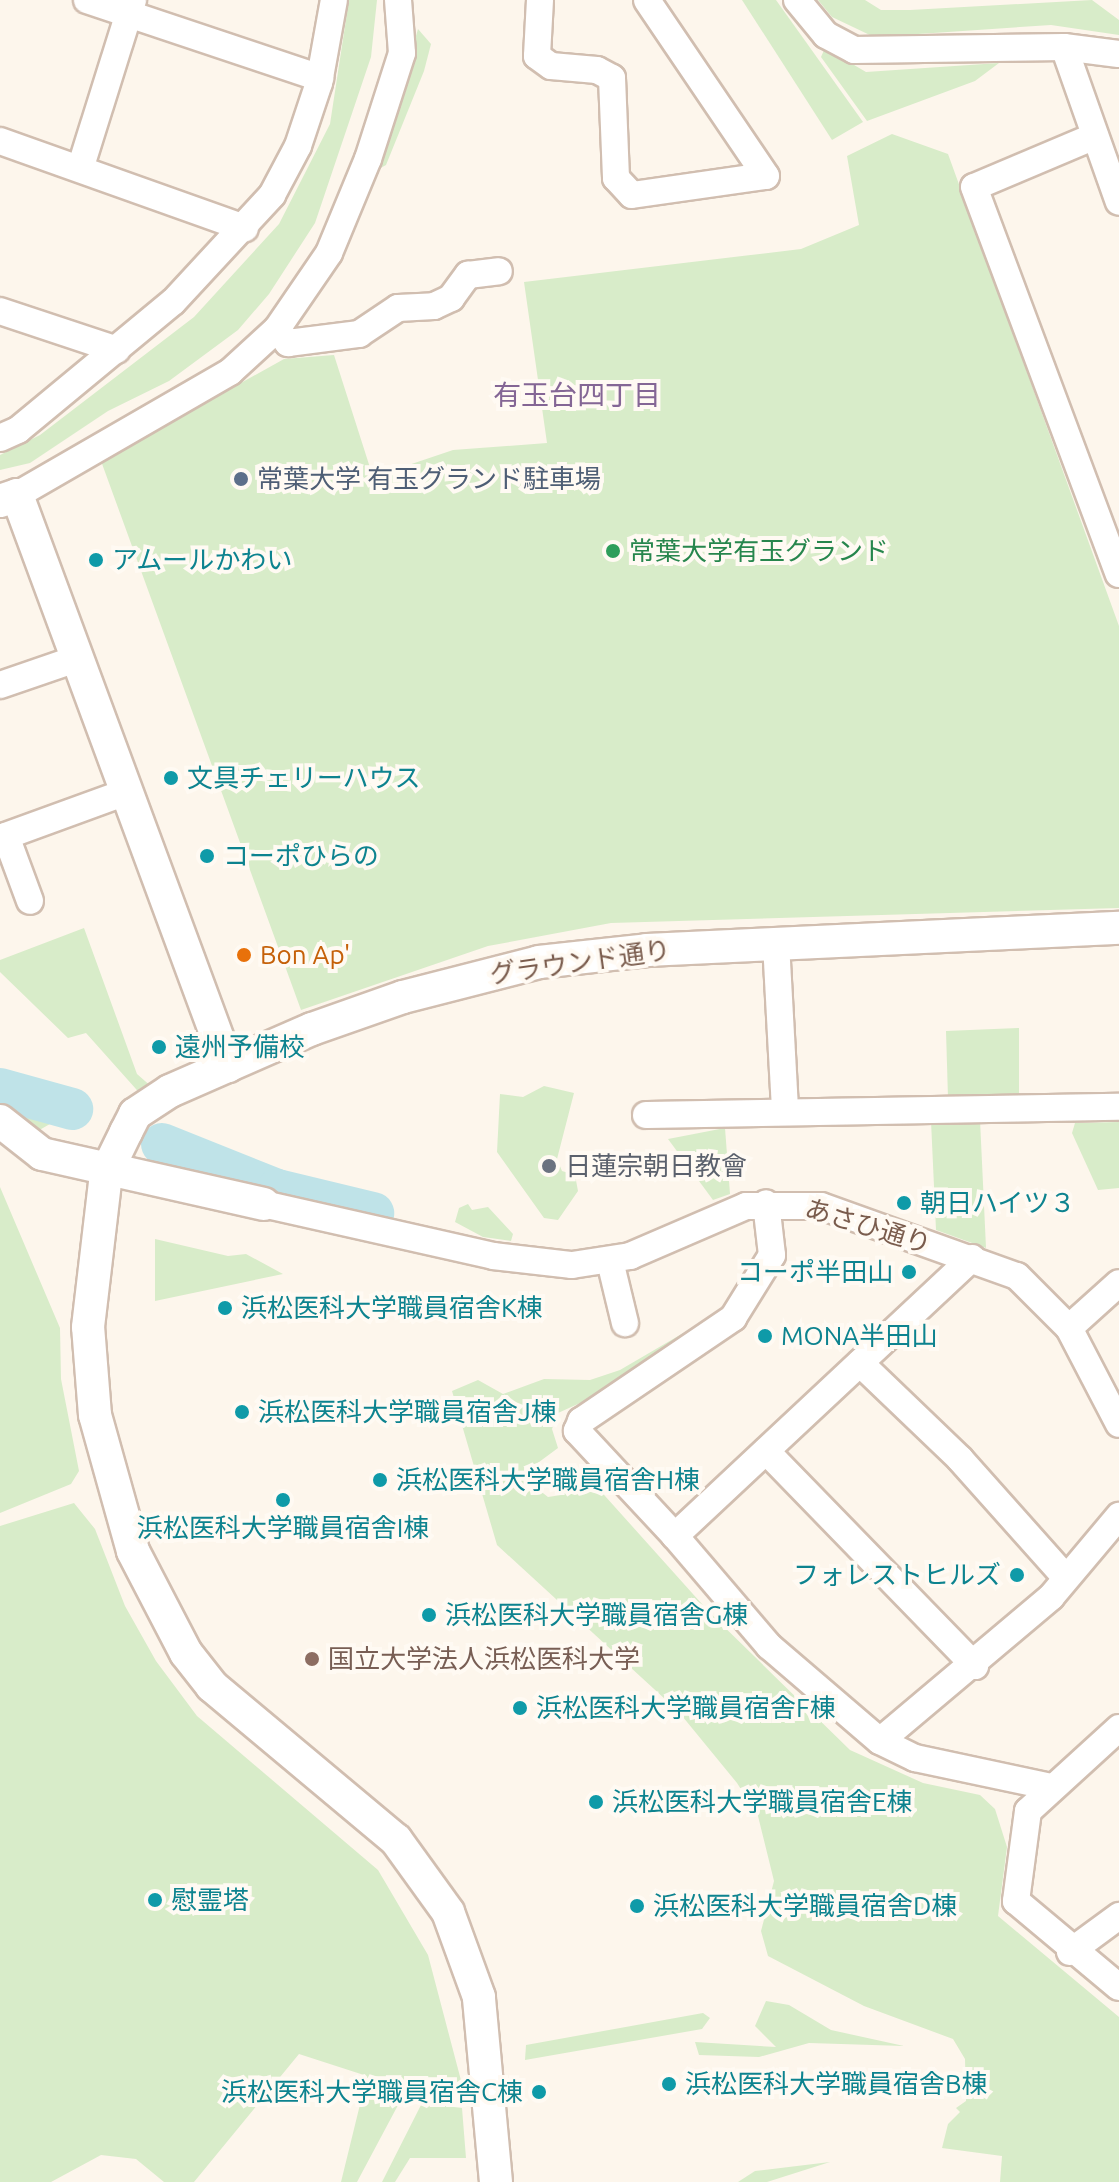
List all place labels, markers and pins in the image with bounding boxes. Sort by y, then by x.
place label: 常葉大学 有玉グランド駐車場 [257,463,601,495]
marker: 常葉大学 有玉グランド駐車場 [232,470,250,488]
place label: 常葉大学有玉グランド [629,535,889,567]
marker: 常葉大学有玉グランド [604,542,622,560]
place label: アムールかわい [112,544,294,576]
marker: アムールかわい [87,551,105,569]
place label: 文具チェリーハウス [187,762,421,794]
marker: 文具チェリーハウス [162,769,180,787]
place label: コーポひらの [223,840,379,872]
marker: コーポひらの [198,847,216,865]
place label: Bon Ap' [260,939,350,971]
marker: Bon Ap' [235,946,253,964]
place label: 遠州予備校 [175,1031,305,1063]
marker: 遠州予備校 [150,1038,168,1056]
place label: 日蓮宗朝日教會 [565,1150,747,1182]
marker: 日蓮宗朝日教會 [540,1157,558,1175]
place label: 朝日ハイツ３ [920,1187,1076,1219]
marker: 朝日ハイツ３ [895,1194,913,1212]
place label: コーポ半田山 [737,1256,893,1288]
marker: コーポ半田山 [900,1263,918,1281]
place label: 浜松医科大学職員宿舎K棟 [241,1292,543,1324]
marker: 浜松医科大学職員宿舎K棟 [216,1299,234,1317]
place label: MONA半田山 [781,1320,937,1352]
marker: MONA半田山 [756,1327,774,1345]
place label: 浜松医科大学職員宿舎J棟 [258,1396,557,1428]
marker: 浜松医科大学職員宿舎J棟 [233,1403,251,1421]
place label: 浜松医科大学職員宿舎H棟 [396,1464,700,1496]
marker: 浜松医科大学職員宿舎H棟 [371,1471,389,1489]
marker: 浜松医科大学職員宿舎I棟 [274,1491,292,1509]
place label: 浜松医科大学職員宿舎I棟 [137,1512,429,1544]
place label: フォレストヒルズ [793,1559,1001,1591]
marker: フォレストヒルズ [1008,1566,1026,1584]
place label: 浜松医科大学職員宿舎G棟 [445,1599,748,1631]
marker: 浜松医科大学職員宿舎G棟 [420,1606,438,1624]
place label: 国立大学法人浜松医科大学 [328,1643,640,1675]
marker: 国立大学法人浜松医科大学 [303,1650,321,1668]
place label: 浜松医科大学職員宿舎F棟 [536,1692,836,1724]
marker: 浜松医科大学職員宿舎F棟 [511,1699,529,1717]
place label: 浜松医科大学職員宿舎E棟 [612,1786,913,1818]
marker: 浜松医科大学職員宿舎E棟 [587,1793,605,1811]
place label: 慰霊塔 [171,1884,249,1916]
place label: 浜松医科大学職員宿舎D棟 [653,1890,957,1922]
marker: 慰霊塔 [146,1891,164,1909]
marker: 浜松医科大学職員宿舎D棟 [628,1897,646,1915]
place label: 浜松医科大学職員宿舎B棟 [685,2068,988,2100]
marker: 浜松医科大学職員宿舎B棟 [660,2075,678,2093]
place label: 浜松医科大学職員宿舎C棟 [221,2076,523,2108]
marker: 浜松医科大学職員宿舎C棟 [530,2083,548,2101]

